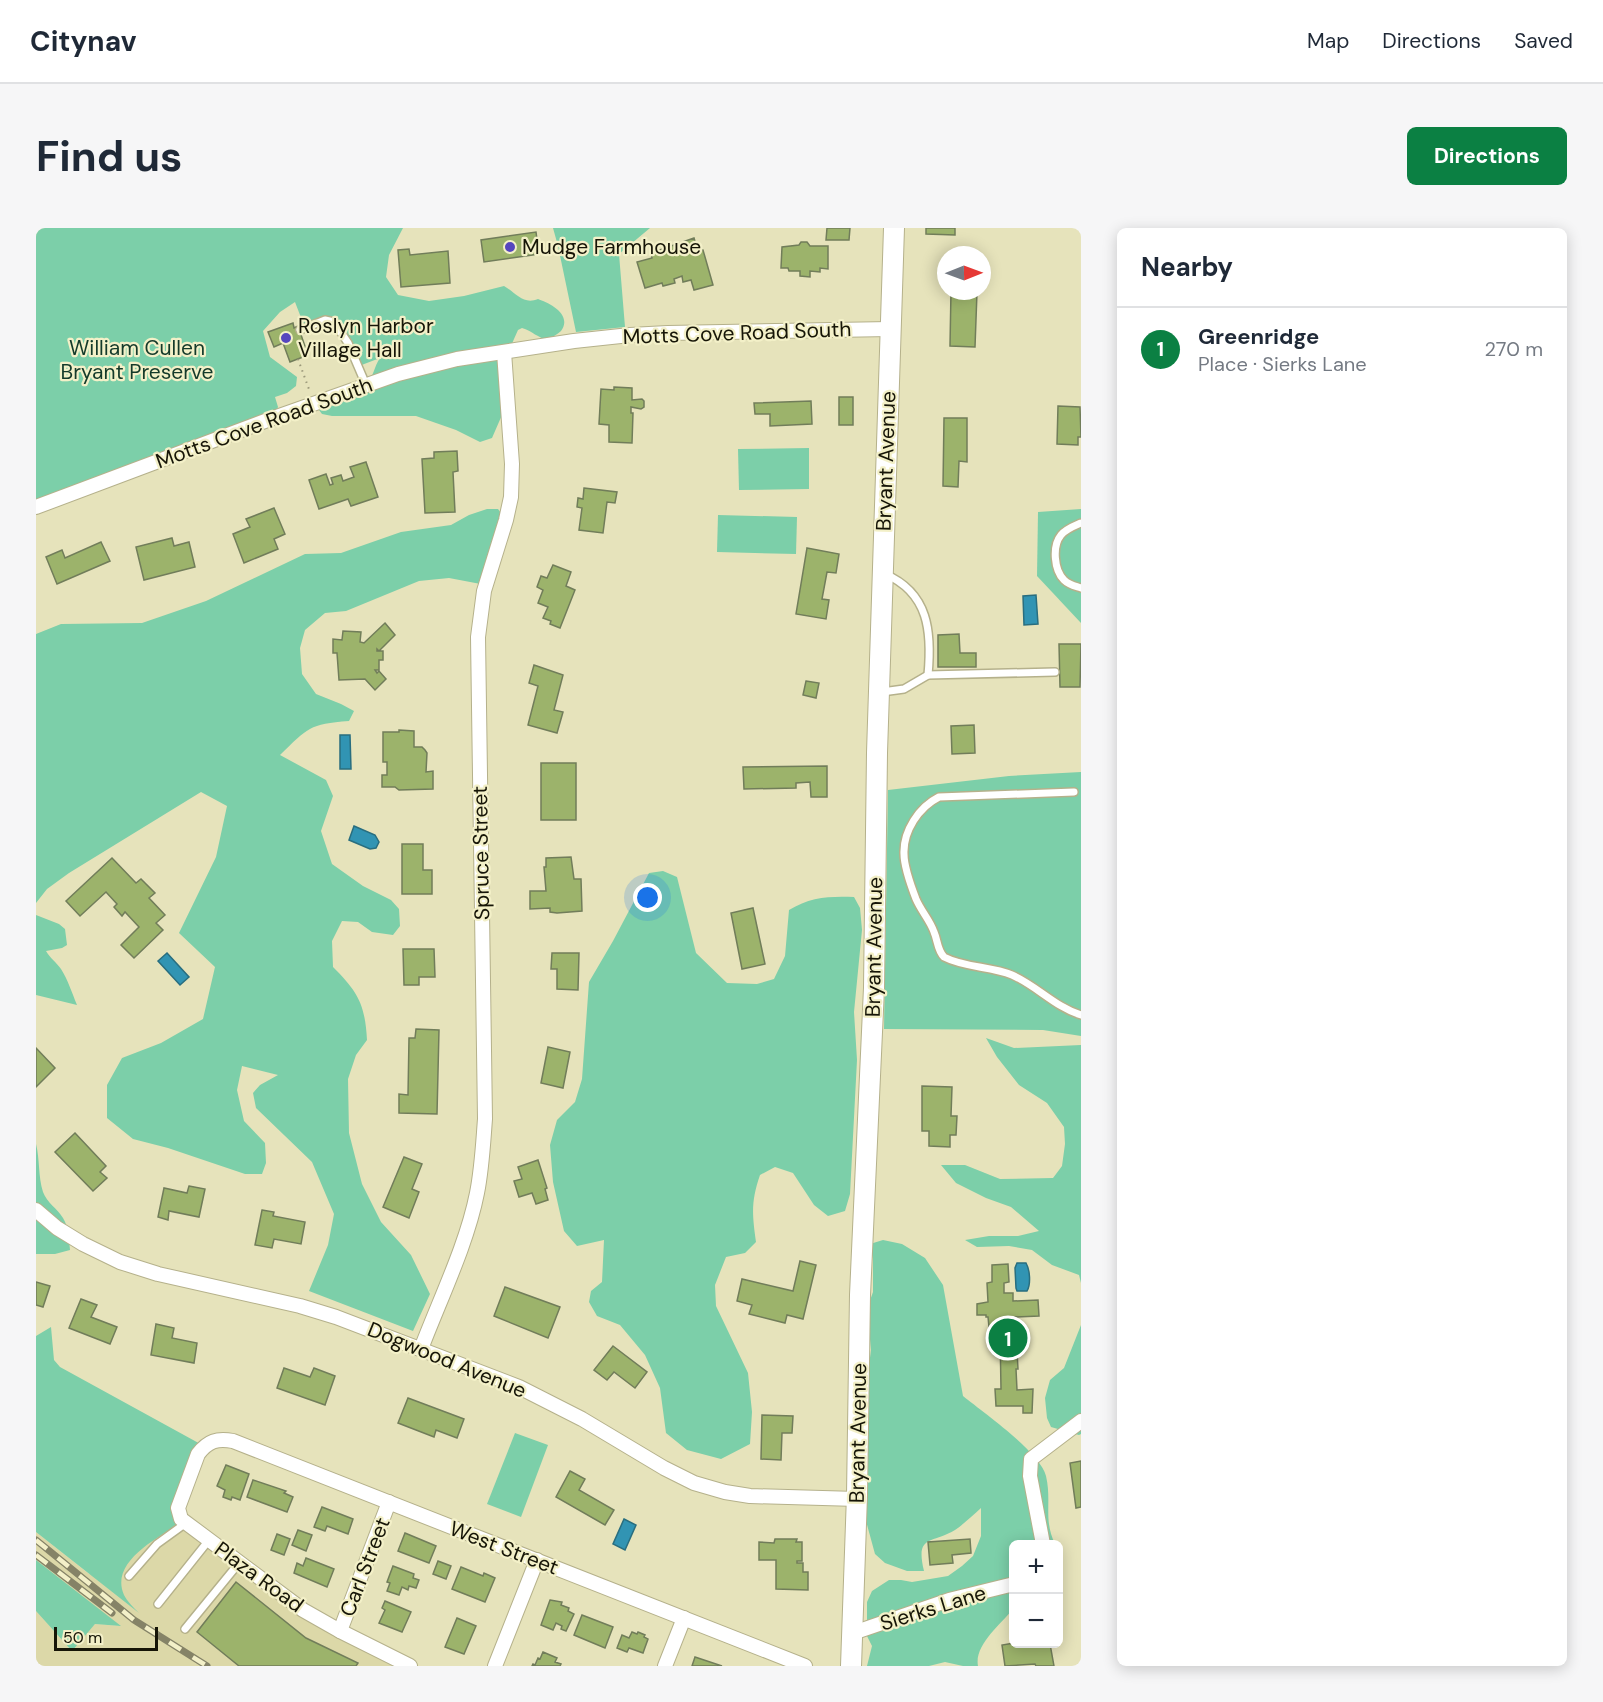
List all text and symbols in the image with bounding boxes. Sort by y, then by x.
text: Citynav [30,23,136,60]
text: Map [1307,27,1349,55]
text: Directions [1382,27,1481,55]
text: Saved [1514,27,1573,55]
button: Directions [1407,127,1567,185]
text: Find us [36,129,182,184]
place label: Mudge Farmhouse [522,233,701,261]
marker: Mudge Farmhouse [503,240,517,254]
north arrow [937,246,991,300]
text: Nearby [1141,250,1233,284]
place label: Roslyn Harbor Village Hall [298,312,434,364]
street label: Motts Cove Road South [622,315,852,351]
text: Greenridge [1198,322,1319,351]
marker: Roslyn Harbor Village Hall [279,331,293,345]
park label: William Cullen Bryant Preserve [61,334,214,386]
text: 1 [1157,336,1164,362]
text: 270 m [1485,336,1543,362]
text: Place · Sierks Lane [1198,351,1367,377]
street label: Motts Cove Road South [152,371,376,475]
street label: Bryant Avenue [870,390,902,532]
street label: Spruce Street [466,786,496,920]
street label: Bryant Avenue [859,877,889,1017]
your location [633,883,662,912]
street label: Dogwood Avenue [363,1315,531,1405]
pin: 1 [988,1316,1028,1360]
street label: Bryant Avenue [843,1363,873,1503]
street label: Carl Street [333,1513,397,1621]
street label: West Street [445,1514,563,1582]
street label: Plaza Road [209,1535,309,1619]
map controls [1009,1540,1063,1648]
button: + [1009,1540,1063,1594]
street label: Sierks Lane [877,1579,990,1637]
button: − [1009,1594,1063,1648]
scale bar [54,1624,158,1652]
text: 50 m [63,1627,102,1648]

